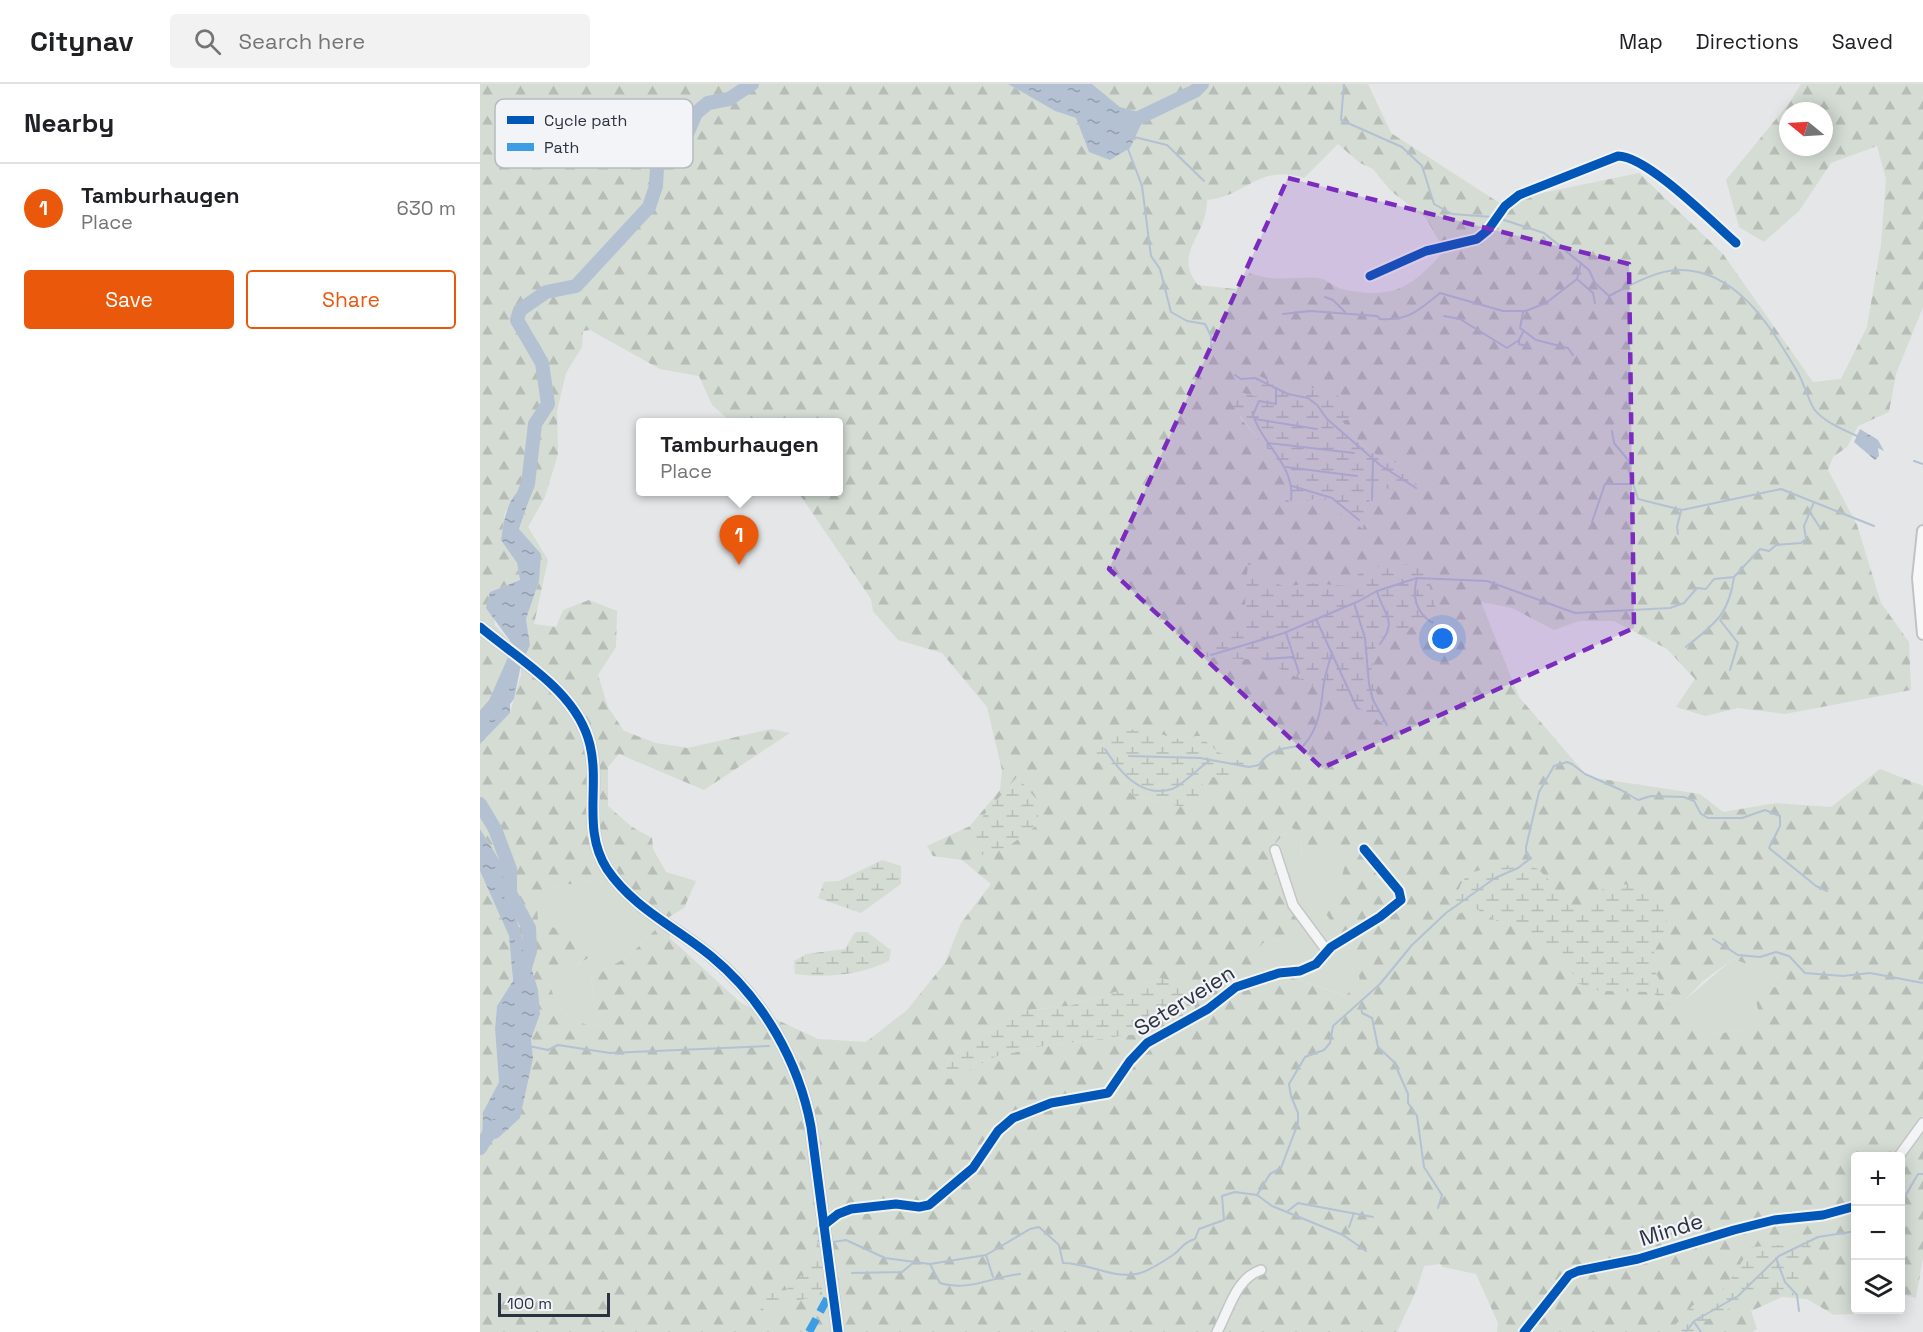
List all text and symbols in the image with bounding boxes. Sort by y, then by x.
search box [170,14,590,68]
text: Citynav [30,23,134,59]
icon: search [191,25,224,58]
text: Search here [239,27,365,55]
text: Map [1619,28,1663,55]
text: Directions [1696,28,1799,55]
text: Saved [1832,28,1893,55]
legend [495,99,693,168]
north arrow [1779,102,1833,156]
text: Nearby [24,106,114,140]
text: Cycle path [544,110,627,131]
text: Path [544,137,579,158]
text: Tamburhaugen [81,181,240,209]
text: 1 [39,195,48,221]
text: 630 m [397,195,456,221]
text: Place [81,209,133,235]
button: Save [24,270,234,329]
button: Share [246,270,456,329]
popup [636,418,843,496]
text: Tamburhaugen [660,430,819,458]
text: Place [660,458,712,484]
pin: 1 [720,516,758,565]
your location [1428,624,1457,653]
street label: Seterveien [1128,958,1240,1042]
map controls [1851,1152,1905,1314]
button: + [1851,1152,1905,1206]
street label: Minde [1636,1206,1706,1252]
button: − [1851,1206,1905,1260]
button: layers [1851,1260,1905,1314]
scale bar [498,1290,610,1318]
text: 100 m [507,1293,552,1314]

